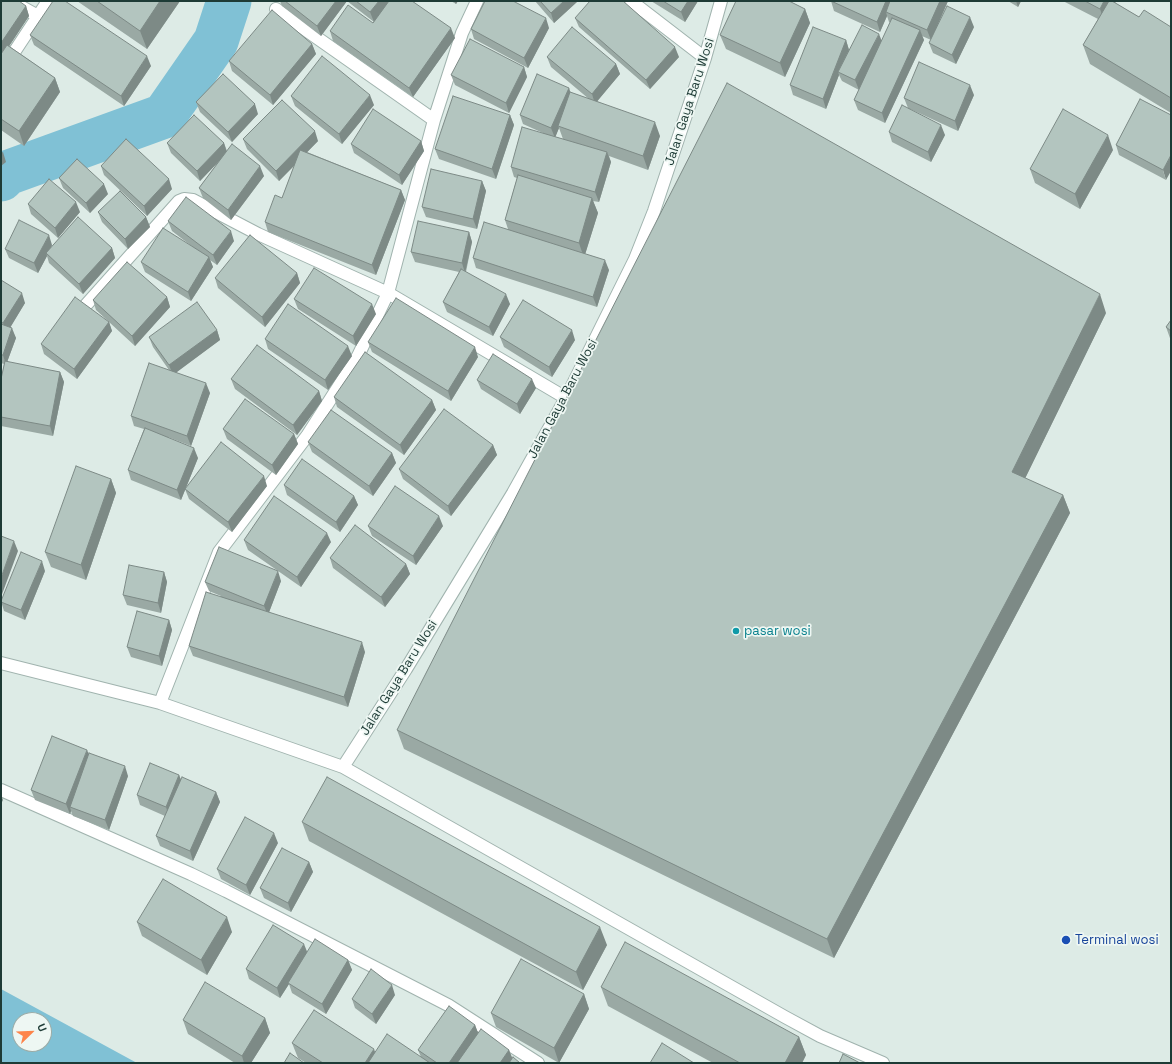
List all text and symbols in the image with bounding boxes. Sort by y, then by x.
street label: Jalan Gaya Baru Wosi [662,36,718,168]
street label: Jalan Gaya Baru Wosi [525,337,601,461]
street label: Jalan Gaya Baru Wosi [357,617,441,739]
place label: pasar wosi [744,623,811,639]
marker: pasar wosi [731,626,741,636]
place label: Terminal wosi [1075,932,1159,948]
marker: Terminal wosi [1060,934,1072,946]
north arrow [12,1012,52,1052]
text: U [34,1022,50,1034]

